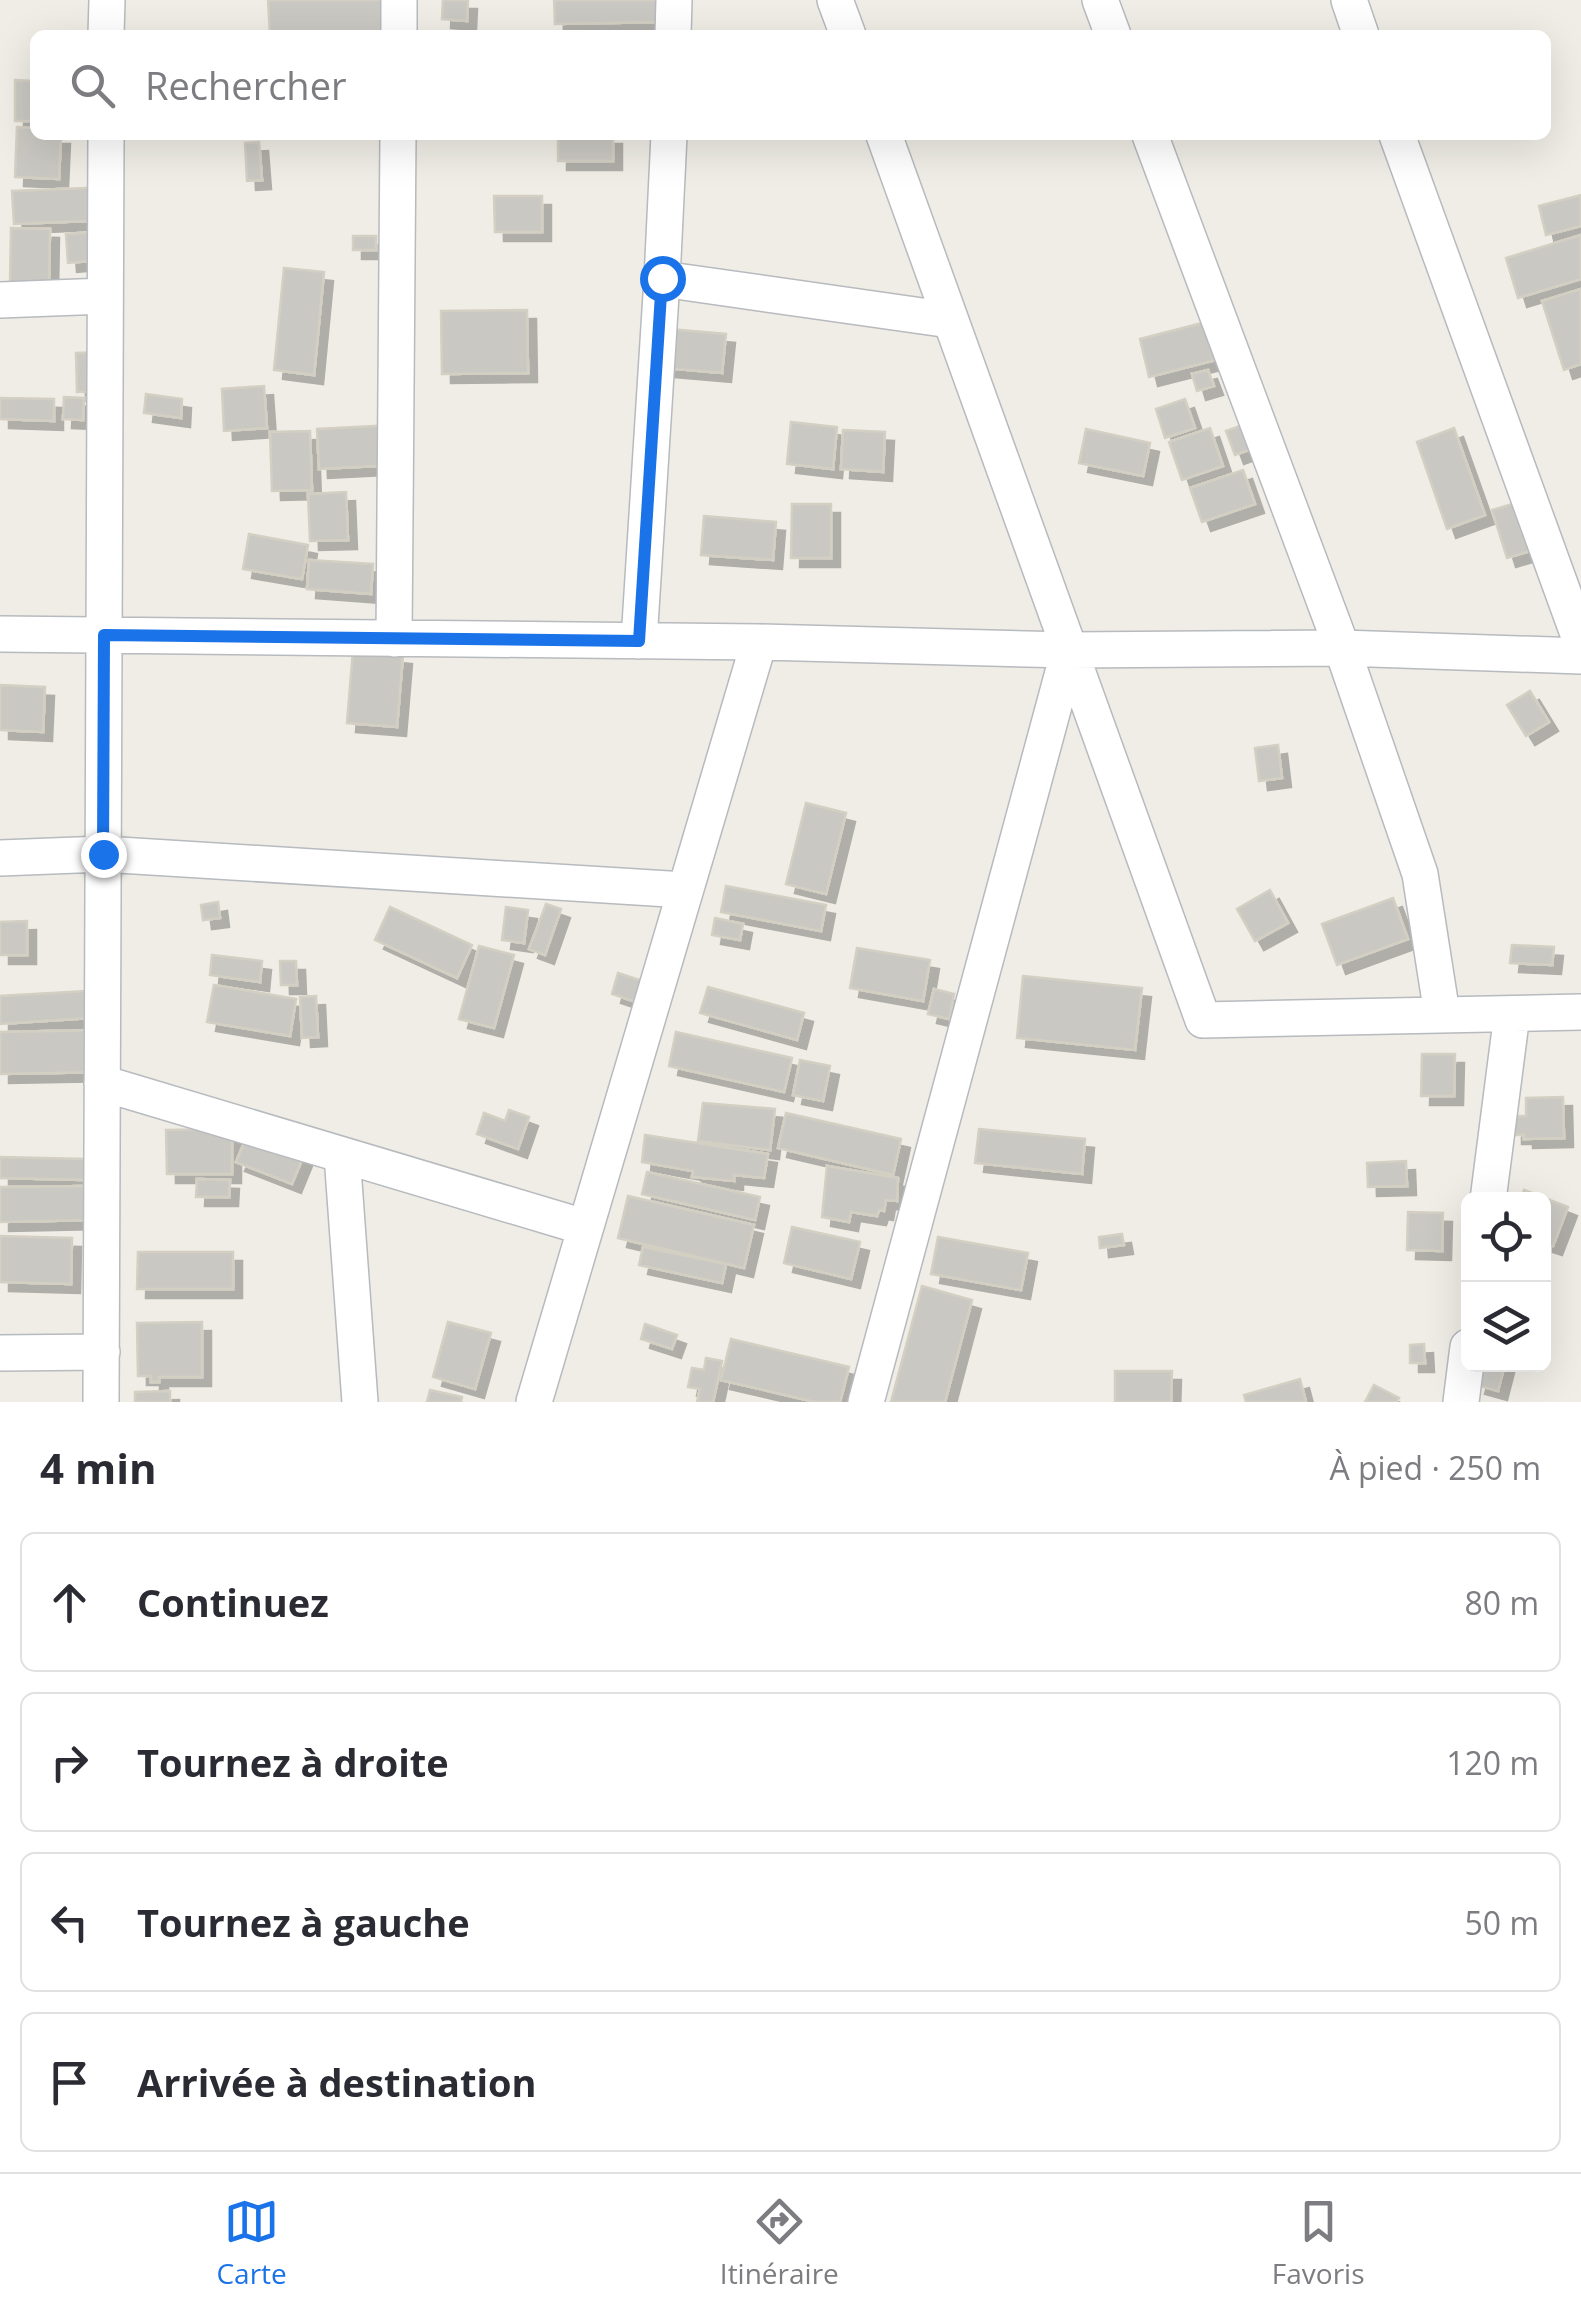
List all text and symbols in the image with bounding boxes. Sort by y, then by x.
search box [30,30,1551,140]
icon: search [65,58,120,113]
text: Rechercher [145,59,347,111]
route start [640,256,686,302]
route end [81,832,127,878]
map controls [1461,1192,1551,1372]
button: locate [1461,1192,1551,1282]
button: layers [1461,1282,1551,1372]
text: 4 min [40,1439,157,1496]
text: À pied · 250 m [1329,1446,1541,1489]
icon: ahead [42,1575,97,1630]
text: Continuez [137,1576,329,1628]
text: 80 m [1464,1581,1539,1624]
icon: right [42,1735,97,1790]
text: Tournez à droite [137,1736,449,1788]
text: 120 m [1446,1741,1539,1784]
icon: left [42,1895,97,1950]
text: Tournez à gauche [137,1896,470,1948]
text: 50 m [1464,1901,1539,1944]
icon: arrive [42,2055,97,2110]
text: Arrivée à destination [137,2056,537,2108]
tab: Carte [216,2194,287,2292]
tab: Itinéraire [720,2194,839,2292]
tab: Favoris [1272,2194,1365,2292]

